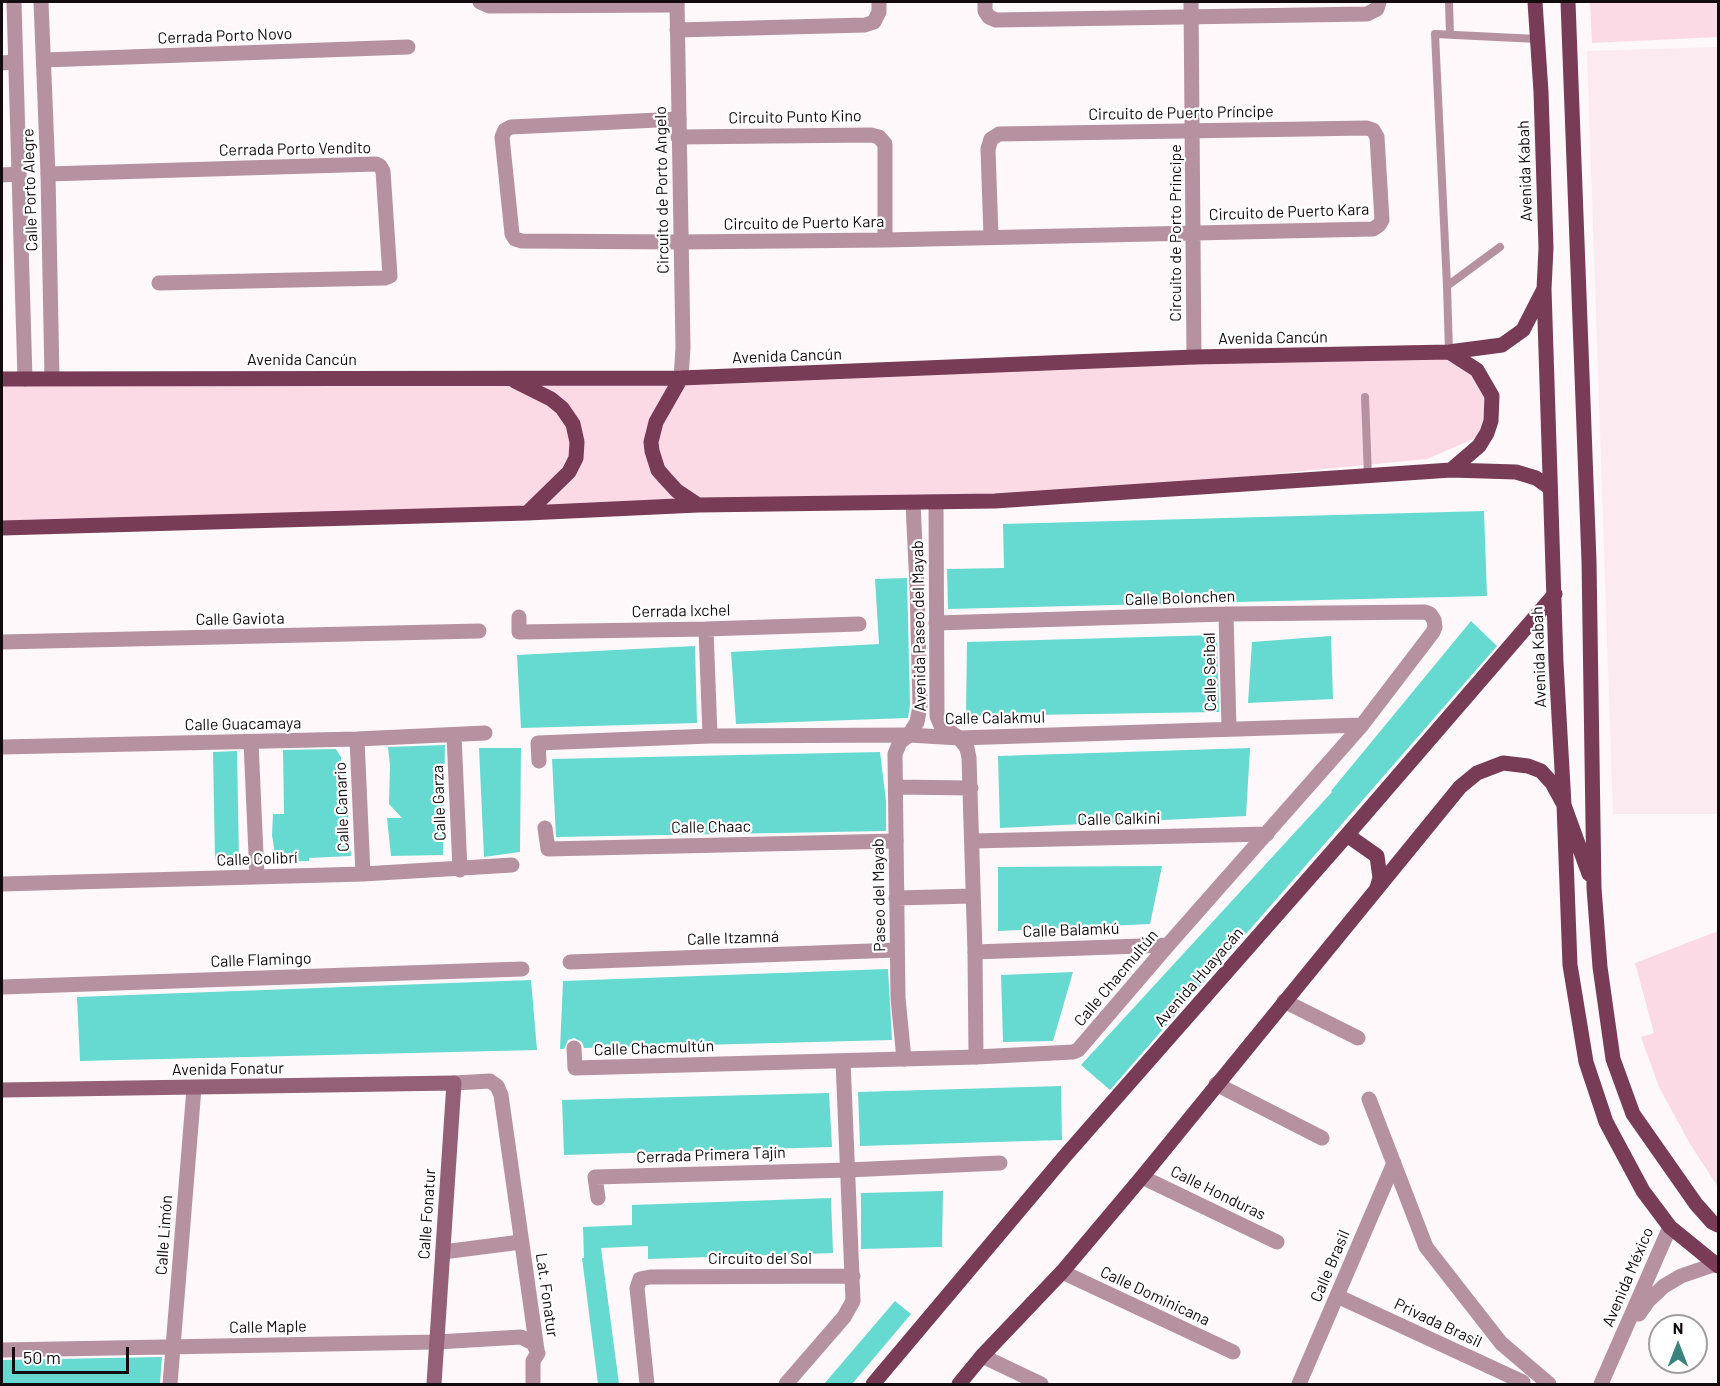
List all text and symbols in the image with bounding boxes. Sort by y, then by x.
street label: Cerrada Porto Novo [157,24,293,48]
street label: Circuito de Puerto Príncipe [1088,102,1274,124]
street label: Circuito de Porto Angelo [651,106,673,274]
street label: Circuito Punto Kino [728,106,862,128]
street label: Avenida Kabah [1514,120,1536,222]
street label: Calle Porto Alegre [18,128,42,252]
street label: Cerrada Porto Vendito [219,138,371,160]
street label: Circuito de Porto Principe [1166,144,1186,322]
street label: Circuito de Puerto Kara [1208,200,1370,224]
street label: Circuito de Puerto Kara [724,212,884,234]
street label: Avenida Cancún [1218,327,1328,349]
street label: Avenida Cancún [732,344,842,368]
street label: Avenida Cancún [247,350,357,370]
street label: Avenida Paseo del Mayab [908,540,930,712]
street label: Calle Bolonchen [1124,586,1236,610]
street label: Cerrada Ixchel [632,601,730,621]
street label: Avenida Kabah [1528,606,1550,708]
street label: Calle Gaviota [195,609,285,629]
street label: Calle Seibal [1200,632,1220,712]
street label: Calle Calakmul [945,708,1045,728]
street label: Calle Guacamaya [185,713,301,735]
street label: Calle Canario [331,762,353,852]
street label: Calle Garza [428,765,450,841]
street label: Calle Calkini [1077,809,1161,829]
street label: Calle Chaac [671,817,751,837]
street label: Paseo del Mayab [868,838,890,952]
street label: Calle Colibrí [216,848,298,870]
street label: Calle Balamkú [1022,919,1120,941]
street label: Avenida Huayacán [1151,923,1247,1031]
street label: Calle Chacmultún [1070,926,1162,1030]
street label: Calle Itzamná [687,927,779,949]
street label: Calle Flamingo [210,949,312,971]
street label: Calle Chacmultún [594,1036,714,1060]
street label: Avenida Fonatur [172,1058,284,1080]
street label: Cerrada Primera Tajín [636,1143,786,1167]
street label: Calle Honduras [1167,1162,1269,1224]
street label: Calle Fonatur [414,1168,440,1260]
street label: Calle Limón [152,1194,176,1276]
street label: Avenida México [1598,1224,1658,1330]
street label: Calle Brasil [1306,1227,1354,1305]
street label: Circuito del Sol [708,1249,812,1269]
street label: Lat. Fonatur [532,1252,562,1338]
street label: Calle Dominicana [1097,1262,1213,1330]
street label: Privada Brasil [1391,1294,1485,1352]
north arrow [1648,1314,1708,1374]
street label: Calle Maple [229,1317,307,1337]
text: N [1673,1318,1683,1337]
scale bar [15,1335,132,1373]
text: 50 m [23,1346,61,1368]

